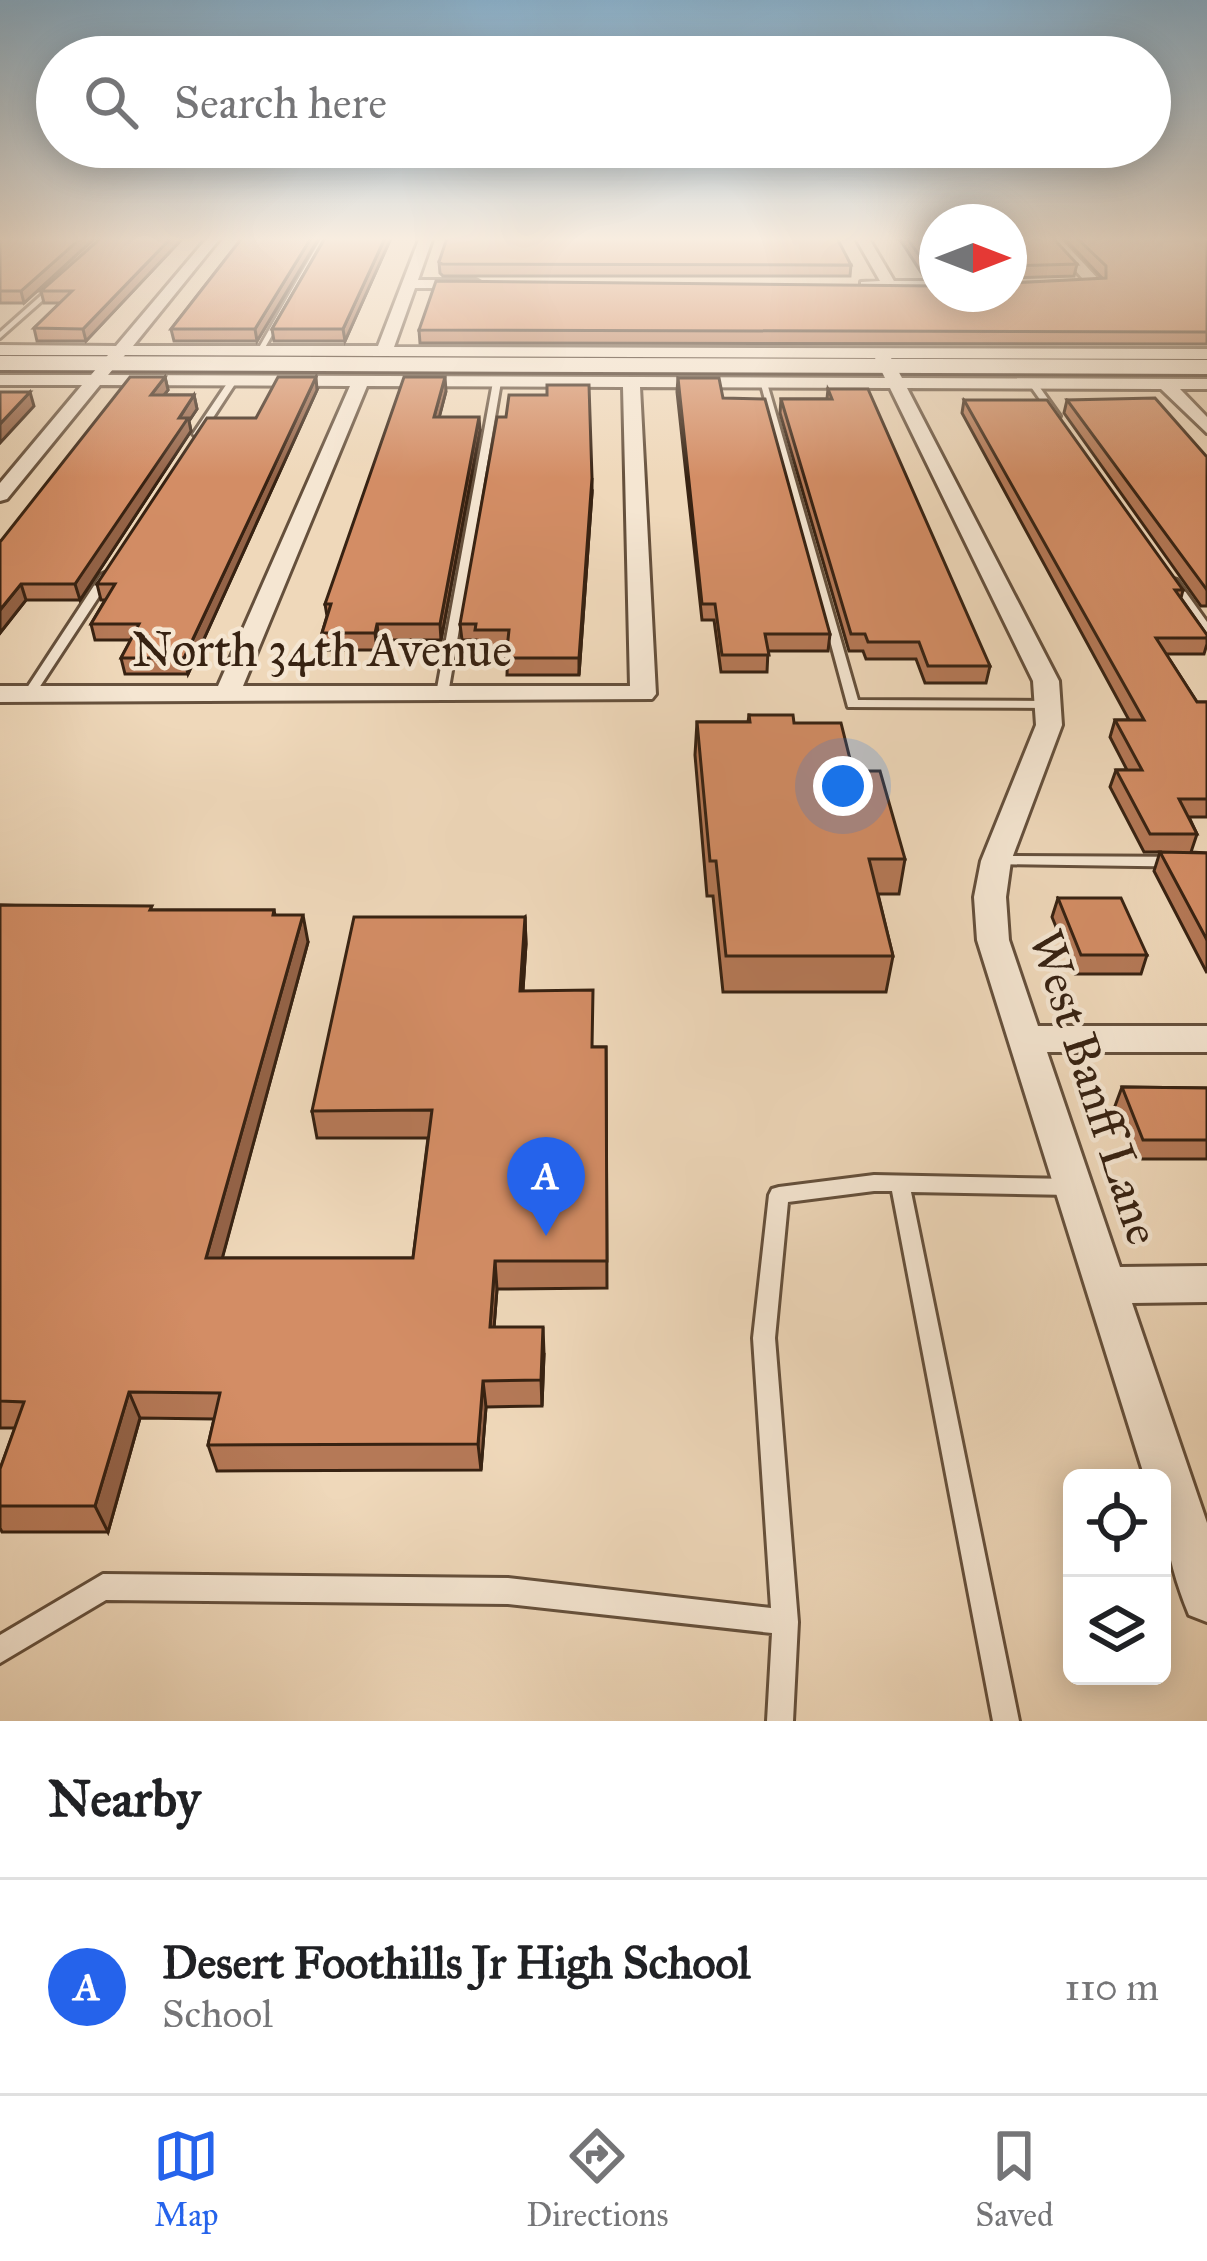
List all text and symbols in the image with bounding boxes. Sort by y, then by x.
search box [36,36,1171,168]
icon: search [78,69,144,135]
text: Search here [174,75,387,130]
north arrow [919,204,1027,312]
street label: North 34th Avenue [132,620,512,679]
your location [813,756,873,816]
street label: West Banff Lane [1016,922,1174,1252]
pin: A [507,1137,585,1236]
map controls [1063,1469,1171,1685]
button: locate [1063,1469,1171,1577]
button: layers [1063,1577,1171,1685]
text: Nearby [48,1768,200,1830]
text: Desert Foothills Jr High School [162,1935,751,1990]
text: A [74,1963,100,2011]
text: 110 m [1064,1963,1159,2011]
text: School [162,1990,273,2038]
tab: Map [153,2123,219,2235]
tab: Directions [526,2123,668,2235]
tab: Saved [975,2123,1054,2235]

